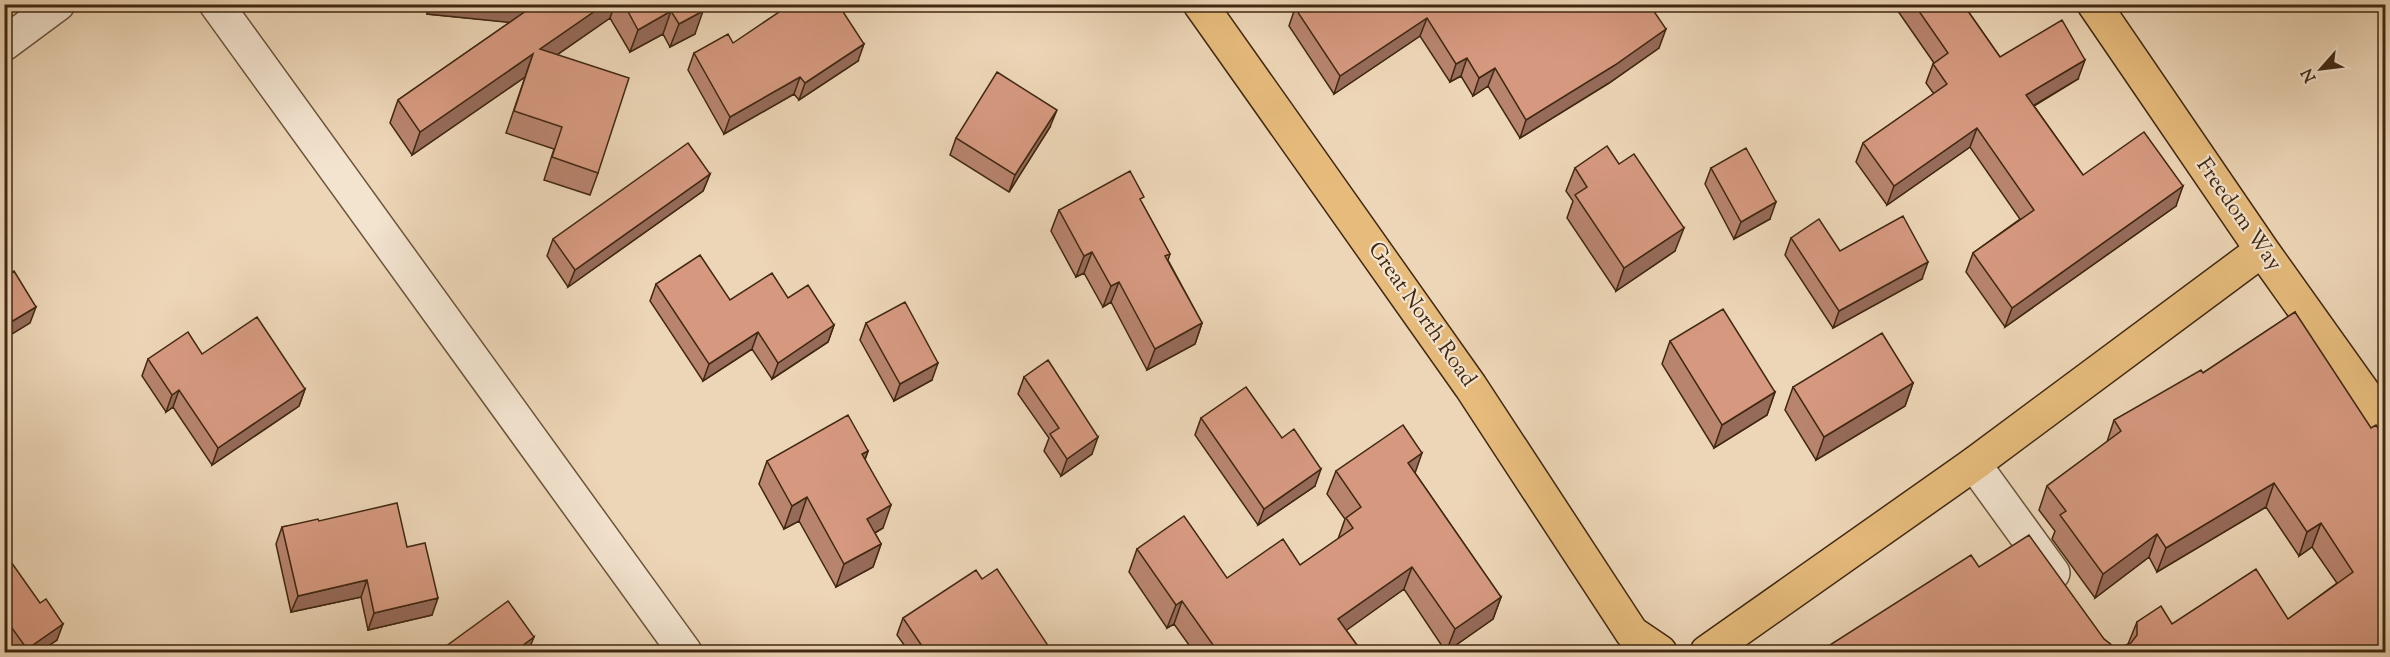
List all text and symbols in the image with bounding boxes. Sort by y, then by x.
north arrow [2291,39,2351,99]
text: N [2297,64,2323,86]
street label: Freedom Way [2187,152,2289,278]
street label: Great North Road [1359,236,1483,394]

